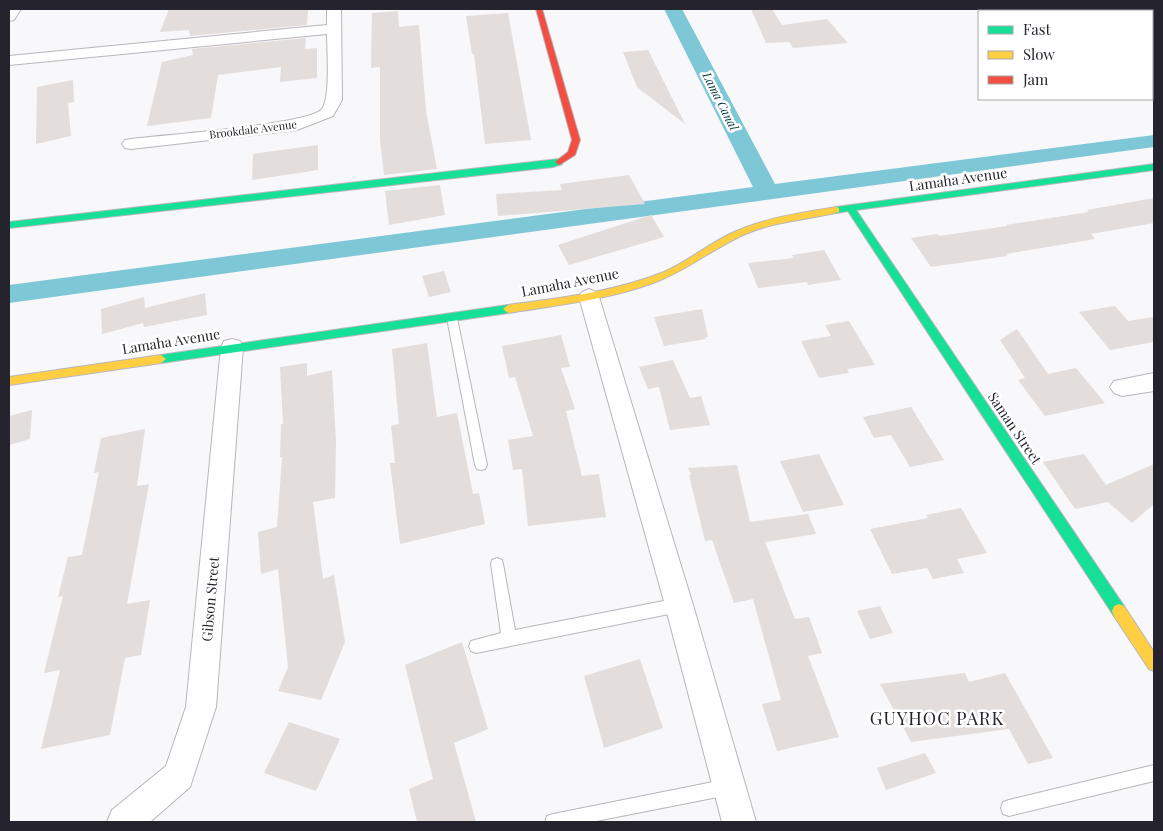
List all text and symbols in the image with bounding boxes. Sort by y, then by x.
legend [978,10,1153,100]
text: Fast [1023,19,1052,39]
text: Slow [1023,44,1055,64]
water label: Lama Canal [699,68,743,133]
text: Jam [1022,69,1049,89]
street label: Brookdale Avenue [208,116,298,142]
street label: Lamaha Avenue [908,163,1008,195]
street label: Lamaha Avenue [520,263,620,301]
street label: Lamaha Avenue [121,324,221,358]
street label: Saman Street [984,388,1047,469]
street label: Gibson Street [197,555,223,642]
district label: GUYHOC PARK [870,706,1004,730]

